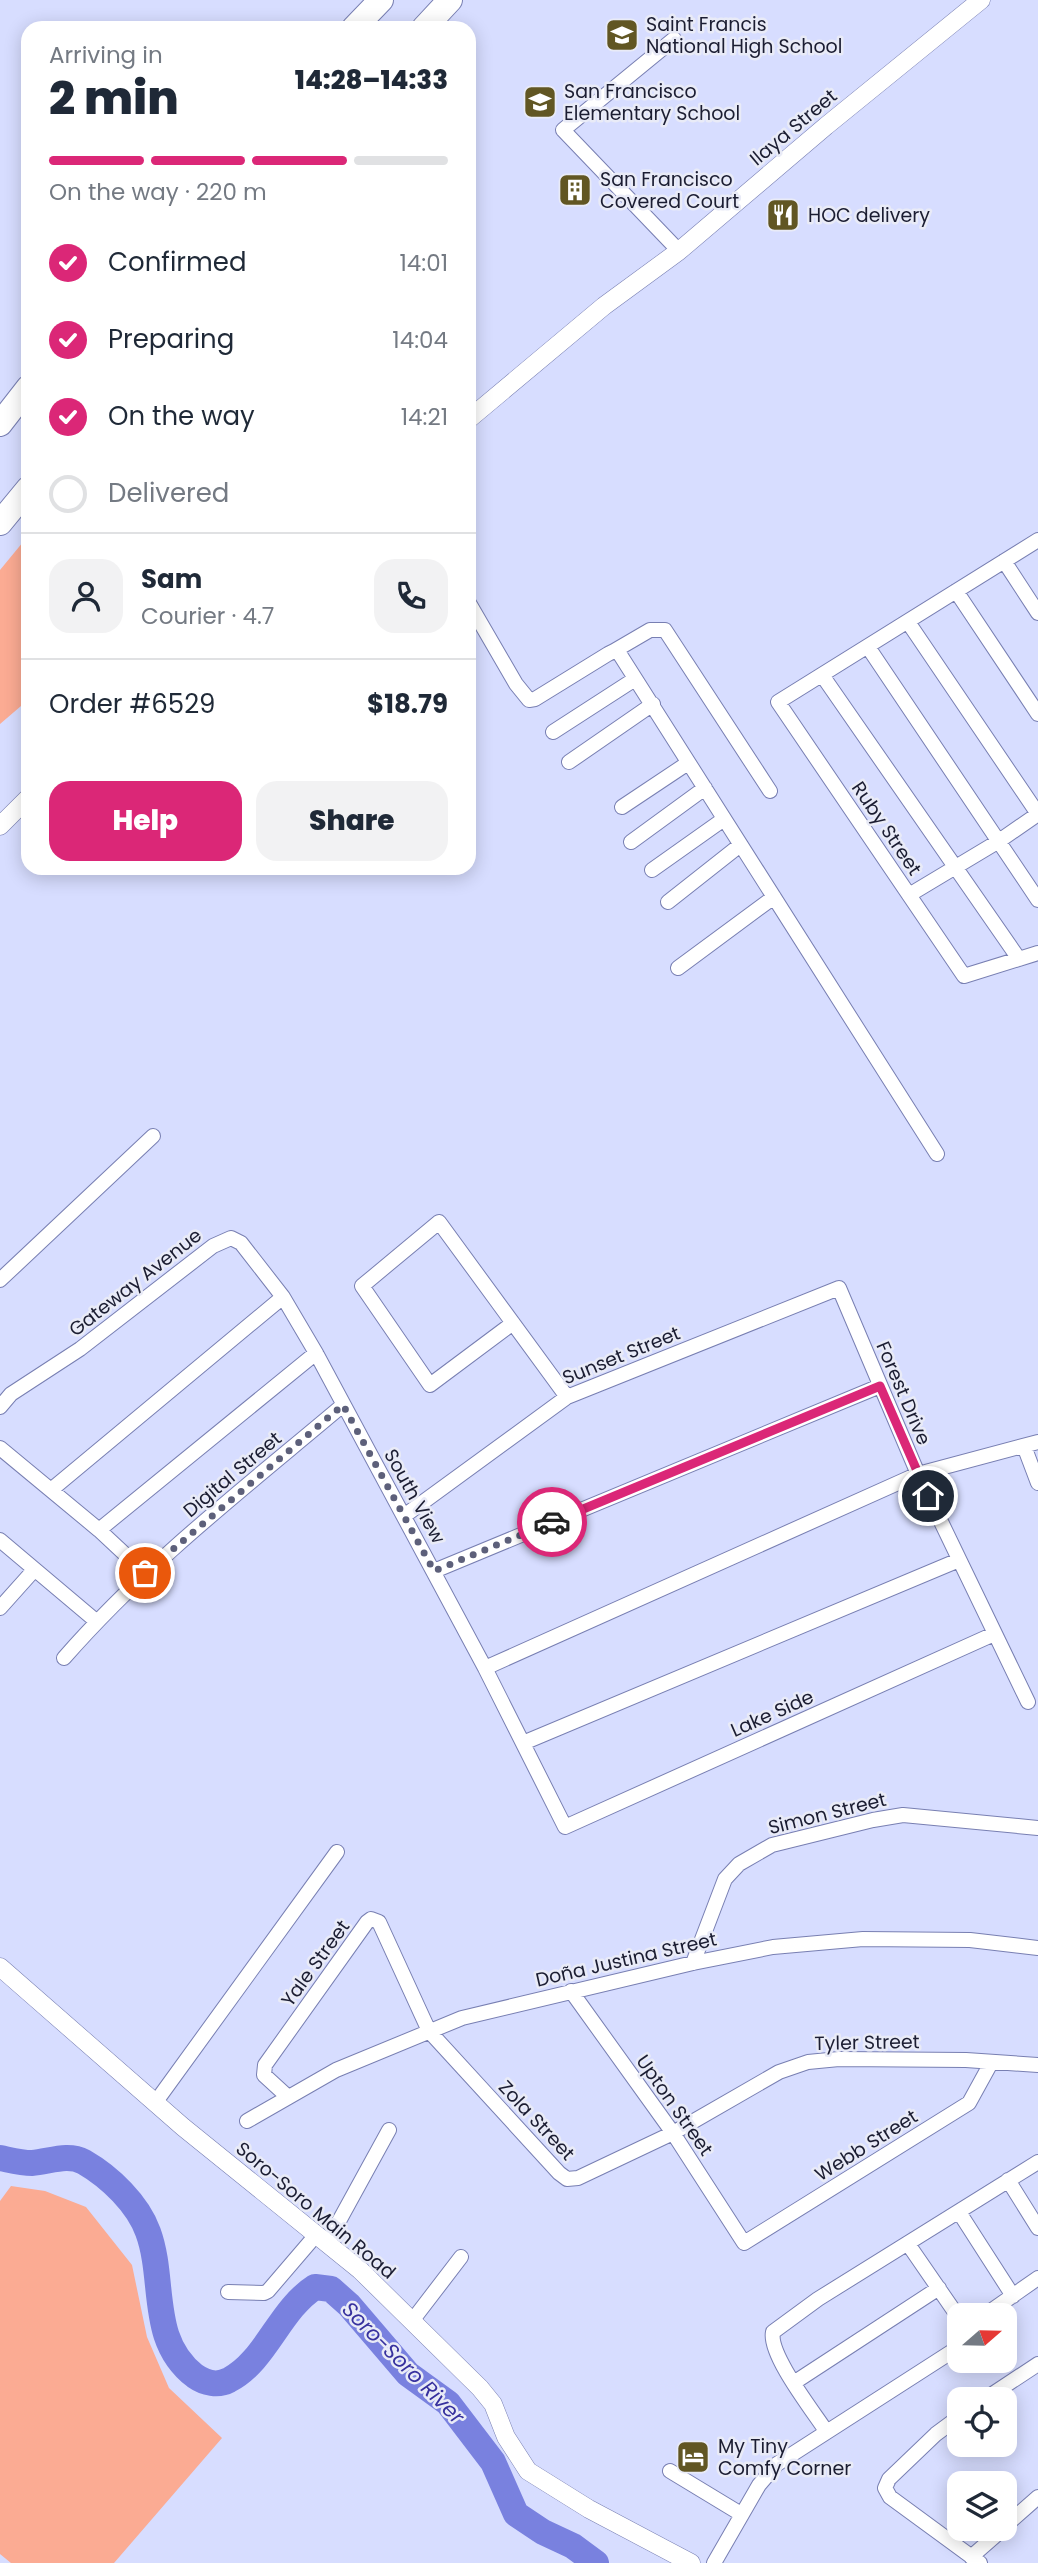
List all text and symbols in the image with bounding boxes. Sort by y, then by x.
place label: Saint Francis National High School [646,11,842,60]
school or university icon: Saint Francis National High School [603,16,641,54]
text: Arriving in [49,39,163,71]
text: 14:28–14:33 [295,62,448,98]
text: 2 min [49,66,179,130]
place label: San Francisco Elementary School [564,78,740,127]
school or university icon: San Francisco Elementary School [521,83,559,121]
street label: Ilaya Street [744,83,843,172]
place label: San Francisco Covered Court [600,166,739,215]
building icon: San Francisco Covered Court [556,171,594,209]
text: On the way · 220 m [49,176,267,208]
restaurant icon: HOC delivery [764,196,802,234]
place label: HOC delivery [808,202,930,229]
icon: check [49,244,87,282]
text: Confirmed [108,244,246,280]
text: 14:01 [399,247,448,279]
icon: check [49,321,87,359]
text: Preparing [108,321,234,357]
text: 14:04 [392,324,448,356]
icon: check [49,398,87,436]
text: On the way [108,398,255,434]
text: 14:21 [401,401,448,433]
text: Delivered [108,475,229,511]
button: person [49,559,123,633]
button: phone [374,559,448,633]
text: Sam [141,561,202,597]
text: Courier · 4.7 [141,600,274,632]
text: Order #6529 [49,686,215,722]
text: $18.79 [367,686,448,722]
street label: Ruby Street [845,776,928,881]
button: Help [49,781,242,861]
button: Share [256,781,448,861]
street label: Gateway Avenue [63,1222,207,1343]
street label: Sunset Street [558,1320,684,1391]
street label: Forest Drive [870,1337,937,1449]
street label: Digital Street [177,1425,287,1524]
street label: South View [377,1444,452,1549]
pin [898,1466,958,1526]
icon: home [909,1477,947,1515]
courier [517,1487,587,1557]
icon: car [533,1503,571,1541]
pin [115,1543,175,1603]
icon: bag [126,1554,164,1592]
street label: Lake Side [726,1683,818,1744]
street label: Simon Street [765,1786,889,1841]
street label: Yale Street [275,1914,356,2012]
street label: Doña Justina Street [533,1925,719,1993]
street label: Tyler Street [814,2028,920,2057]
street label: Upton Street [630,2049,719,2161]
street label: Zola Street [492,2074,581,2166]
street label: Webb Street [810,2103,923,2188]
street label: Soro-Soro Main Road [230,2135,401,2285]
water label: Soro-Soro River [336,2295,472,2431]
north arrow [947,2303,1017,2373]
map controls [947,2303,1017,2541]
button: locate [947,2387,1017,2457]
place label: My Tiny Comfy Corner [718,2433,851,2482]
hotel icon: My Tiny Comfy Corner [674,2438,712,2476]
button: layers [947,2471,1017,2541]

